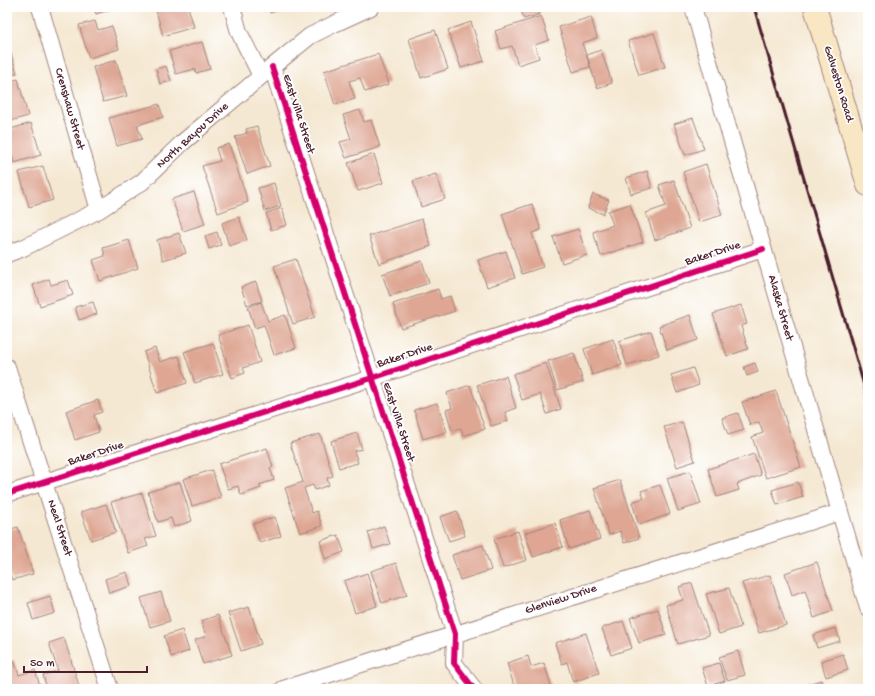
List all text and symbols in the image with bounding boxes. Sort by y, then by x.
street label: Galveston Road [820,44,856,125]
street label: Crenshaw Street [51,67,88,153]
street label: East Villa Street [279,73,318,156]
street label: North Bayou Drive [154,99,232,172]
street label: Baker Drive [682,238,743,270]
street label: Alaska Street [764,274,796,344]
street label: Baker Drive [374,340,435,372]
street label: East Villa Street [379,381,418,464]
street label: Baker Drive [65,438,126,470]
street label: Neal Street [43,498,75,559]
street label: Glenview Drive [523,582,599,618]
scale bar [24,648,147,674]
text: 50 m [30,657,55,671]

